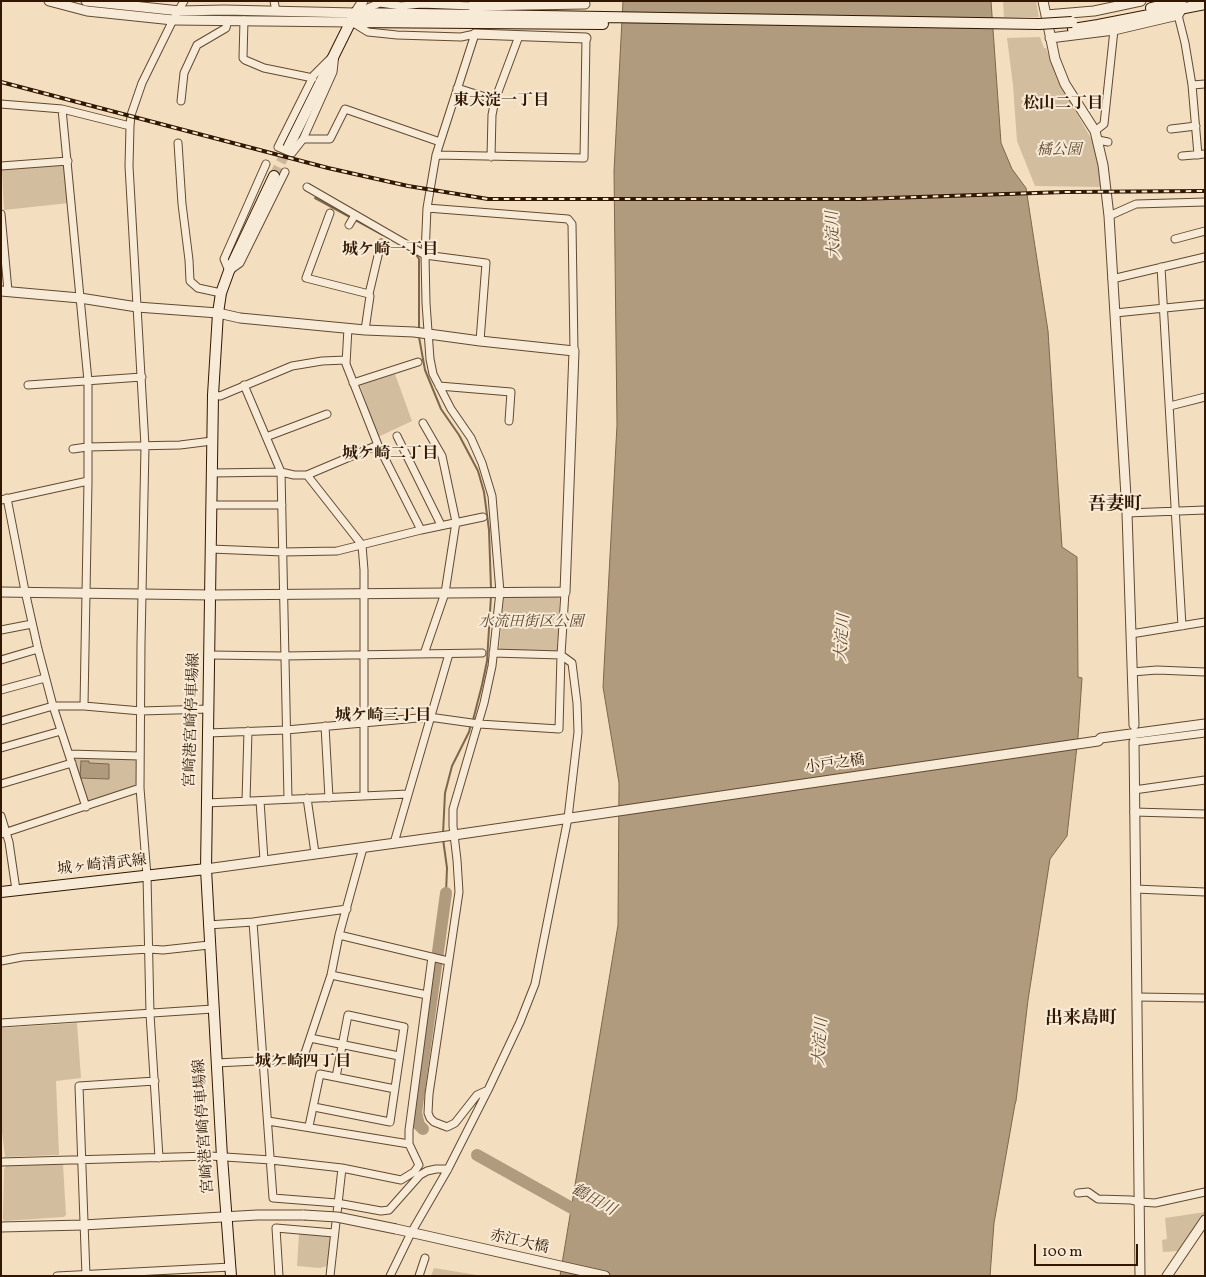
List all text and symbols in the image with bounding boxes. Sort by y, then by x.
district label: 東大淀一丁目 [453,92,549,112]
district label: 松山二丁目 [1023,95,1103,115]
park label: 橘公園 [1037,142,1081,160]
water label: 大淀川 [824,211,846,259]
district label: 城ケ崎一丁目 [342,241,438,261]
district label: 城ケ崎二丁目 [342,445,438,465]
district label: 吾妻町 [1088,495,1142,517]
water label: 大淀川 [833,613,855,663]
park label: 水流田街区公園 [479,614,583,632]
street label: 宮崎港宮崎停車場線 [182,652,204,788]
district label: 城ケ崎三丁目 [335,707,431,727]
street label: 小戸之橋 [804,752,866,778]
street label: 城ヶ崎清武線 [56,852,148,880]
district label: 出来島町 [1045,1009,1117,1031]
water label: 大淀川 [811,1017,833,1067]
district label: 城ケ崎四丁目 [255,1053,351,1073]
street label: 宮崎港宮崎停車場線 [191,1058,219,1194]
water label: 鶴田川 [567,1181,619,1221]
street label: 赤江大橋 [488,1227,550,1259]
scale bar [1036,1234,1140,1266]
text: 100 m [1042,1242,1082,1263]

